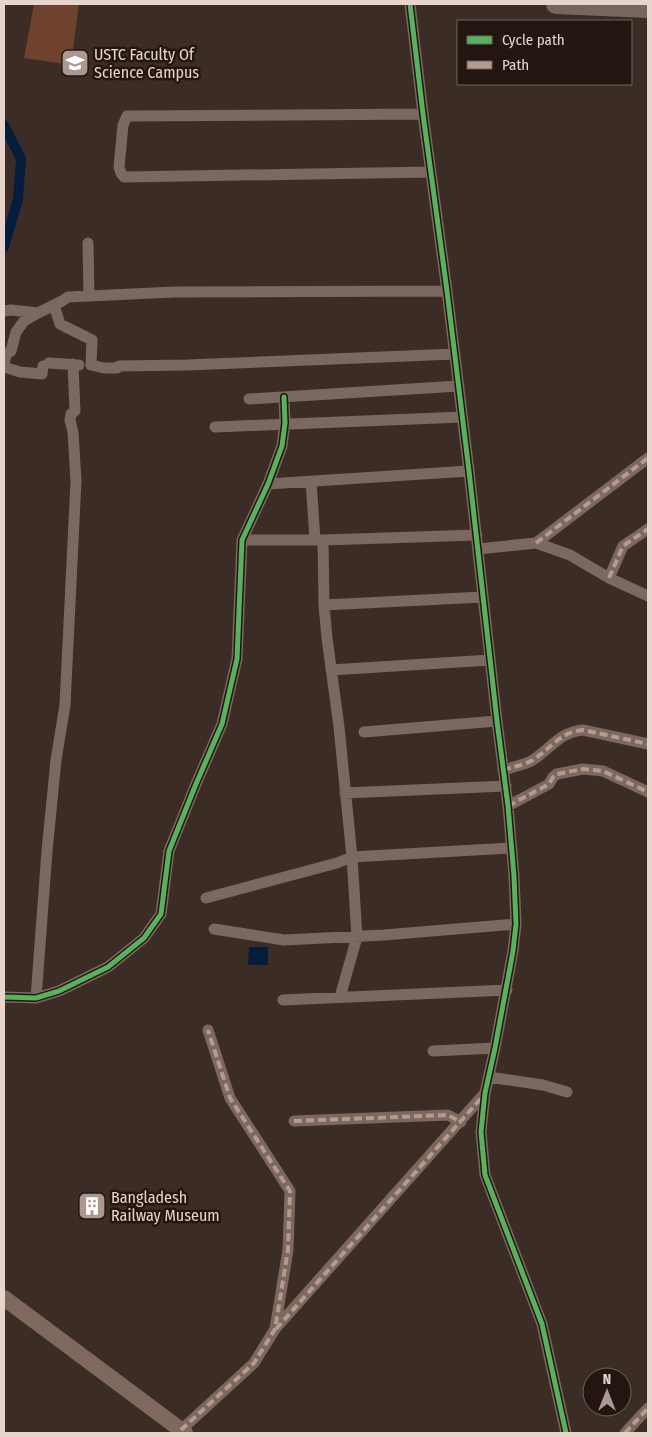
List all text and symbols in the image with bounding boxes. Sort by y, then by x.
legend [457,20,632,85]
text: Cycle path [502,31,565,49]
place label: USTC Faculty Of Science Campus [94,45,199,82]
school or university icon: USTC Faculty Of Science Campus [60,48,90,78]
text: Path [502,56,529,74]
place label: Bangladesh Railway Museum [111,1188,220,1225]
building icon: Bangladesh Railway Museum [77,1191,107,1221]
north arrow [582,1367,632,1417]
text: N [603,1371,611,1388]

